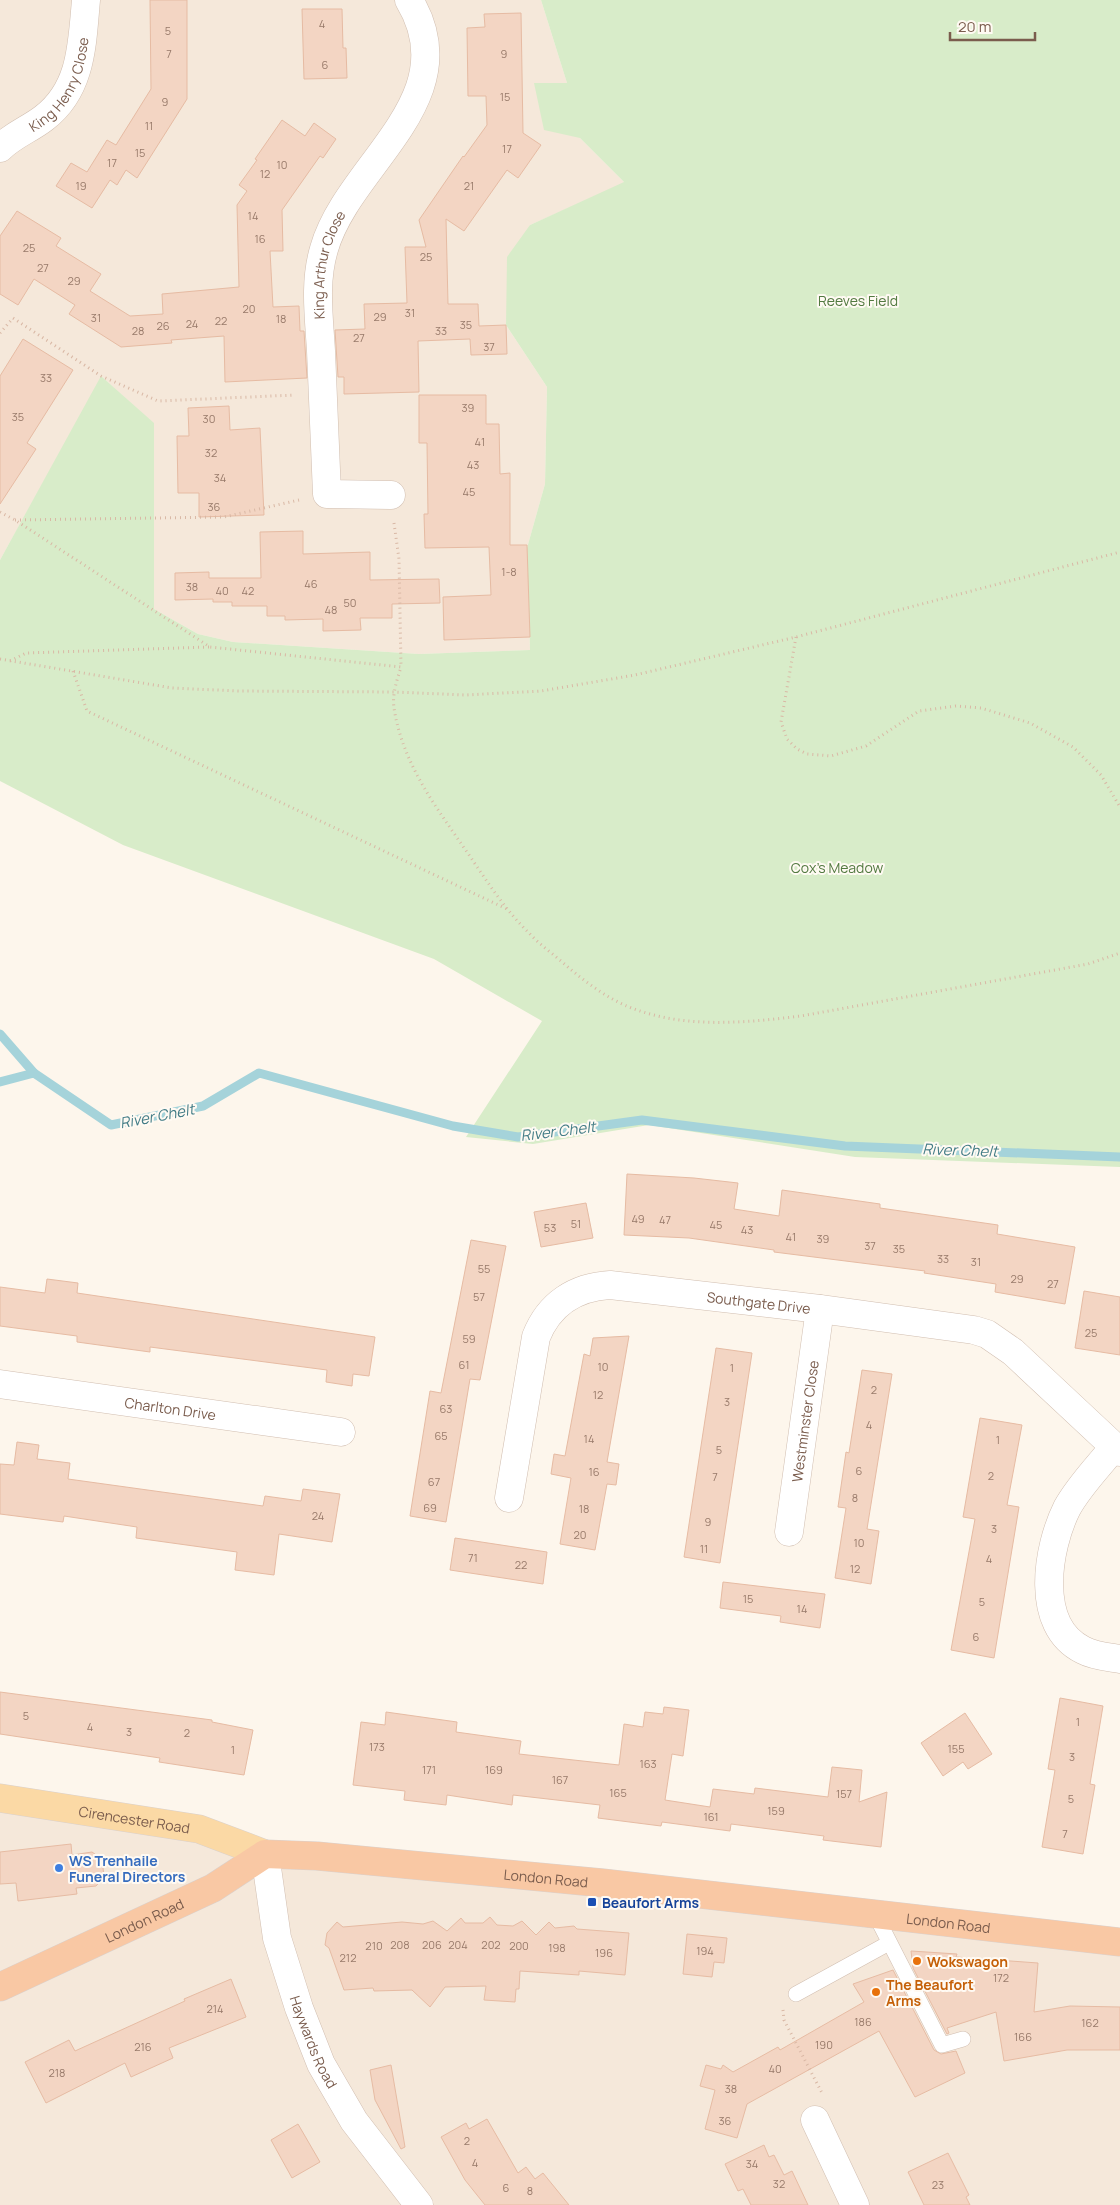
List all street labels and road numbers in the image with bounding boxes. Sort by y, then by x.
street label: King Henry Close [25,36,92,136]
street label: King Arthur Close [308,207,349,320]
street label: Southgate Drive [706,1287,812,1317]
street label: Westminster Close [787,1359,822,1483]
street label: Charlton Drive [123,1392,217,1424]
street label: Cirencester Road [77,1801,191,1837]
street label: London Road [503,1864,589,1891]
street label: London Road [102,1894,187,1946]
street label: London Road [905,1908,992,1937]
street label: Haywards Road [286,1993,342,2091]

